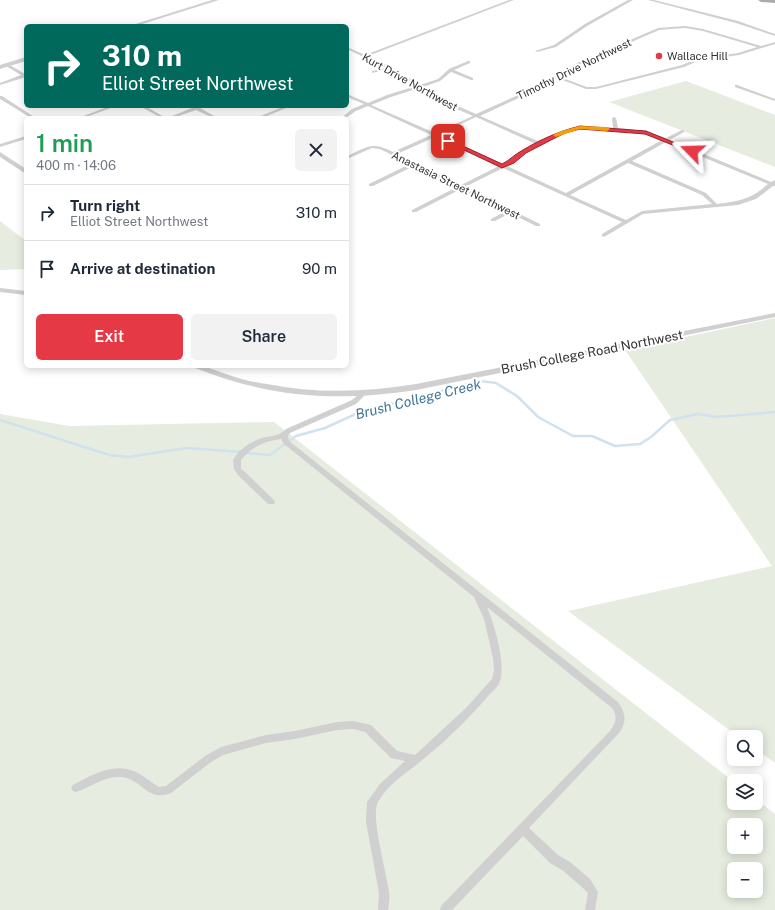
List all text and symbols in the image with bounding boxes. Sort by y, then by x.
street label: Timothy Drive Northwest [515,36,633,102]
text: 310 m [102,39,182,72]
icon: right [36,40,88,92]
place label: Wallace Hill [667,50,728,62]
street label: Kurt Drive Northwest [360,51,460,113]
marker: Wallace Hill [654,51,664,61]
text: Elliot Street Northwest [102,73,293,94]
pin [431,124,465,158]
text: 1 min [36,129,93,157]
button: close [295,129,337,171]
icon: arrive [437,130,459,152]
position arrow [671,130,713,172]
street label: Anastasia Street Northwest [390,149,522,221]
text: 400 m · 14:06 [36,158,116,173]
text: Turn right [70,197,140,214]
icon: right [36,202,58,224]
text: 310 m [296,204,337,221]
text: Elliot Street Northwest [70,214,208,229]
icon: arrive [36,258,58,280]
text: Arrive at destination [70,260,215,277]
text: 90 m [302,260,337,277]
button: Exit [36,314,183,360]
button: Share [191,314,337,360]
street label: Brush College Road Northwest [500,327,684,377]
water label: Brush College Creek [354,376,483,422]
map controls [727,730,763,898]
button: search [727,730,763,766]
button: layers [727,774,763,810]
button: + [727,818,763,854]
button: − [727,862,763,898]

